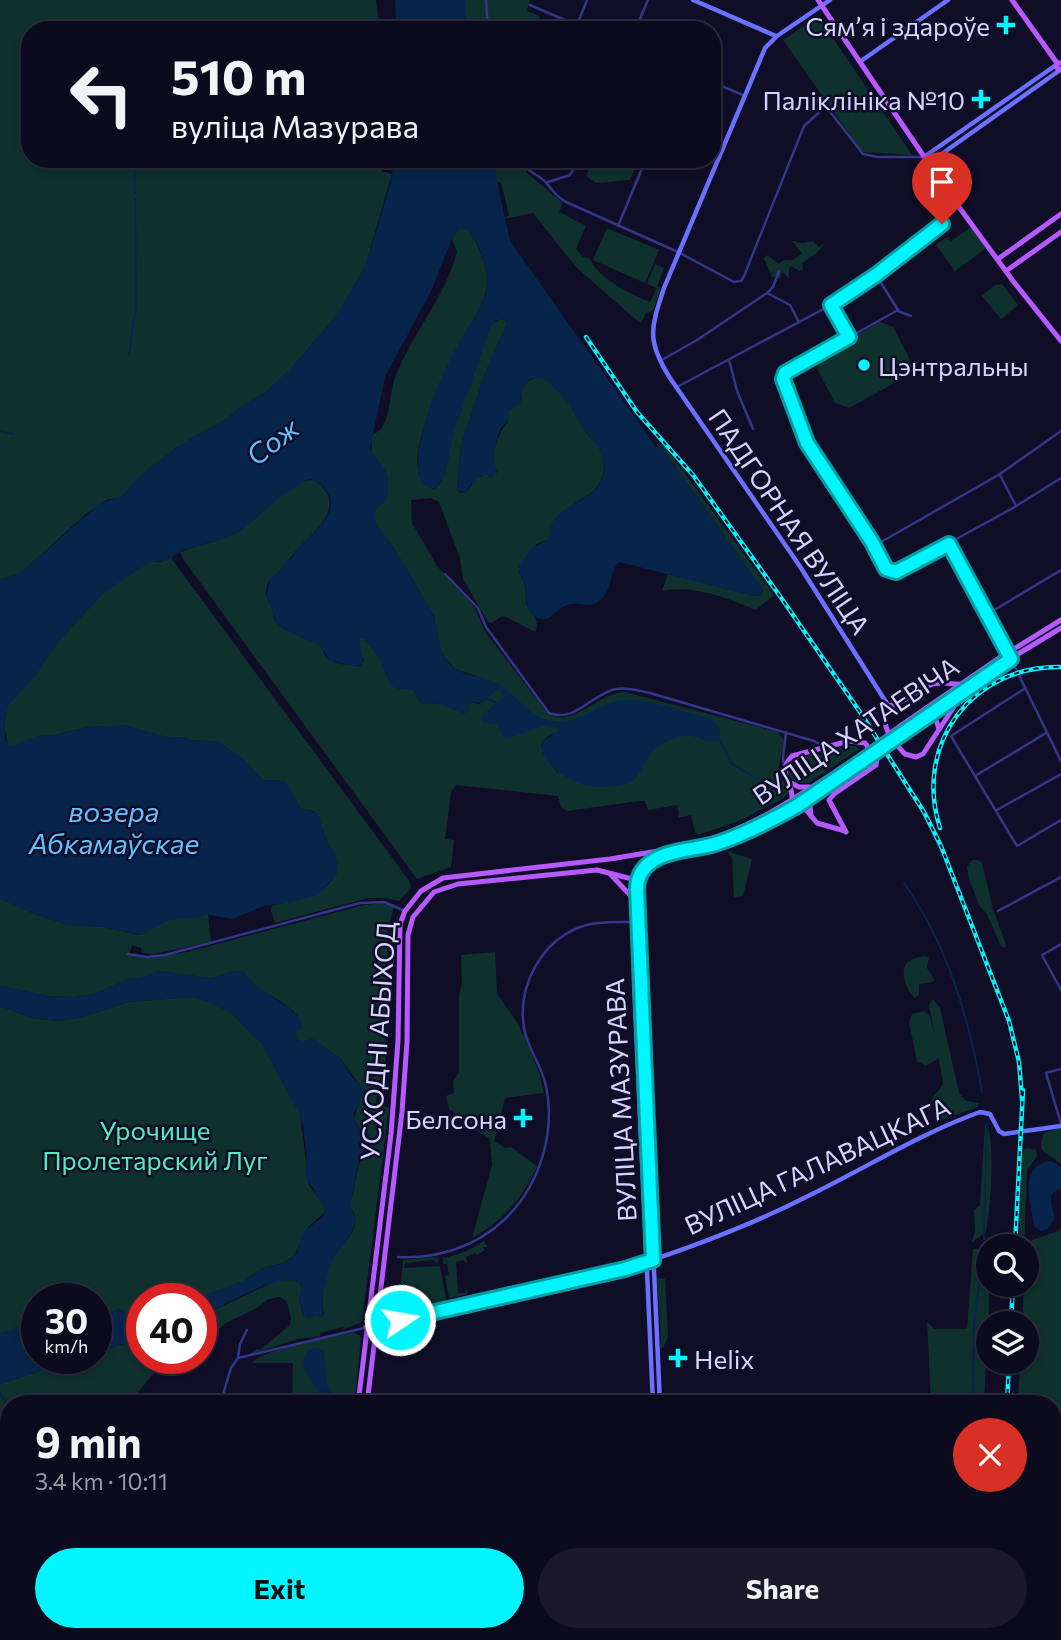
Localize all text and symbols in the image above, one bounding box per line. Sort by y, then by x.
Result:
place label: Сямʼя і здароўе [805,10,990,41]
marker: Сямʼя і здароўе [996,15,1016,35]
text: 510 m [171,45,306,105]
icon: left [56,49,147,140]
place label: Паліклініка №10 [762,84,965,115]
marker: Паліклініка №10 [971,89,991,109]
text: вуліца Мазурава [171,105,419,145]
pin [912,152,972,224]
icon: arrive [923,163,961,201]
place label: Цэнтральны [878,350,1029,381]
marker: Цэнтральны [856,357,872,373]
street label: ПАДГОРНАЯ ВУЛІЦА [703,402,877,640]
water label: Сож [239,409,306,472]
street label: ВУЛІЦА ХАТАЕВІЧА [746,650,964,810]
water label: возера Абкамаўскае [28,794,200,860]
street label: УСХОДНІ АБЫХОД [353,920,401,1162]
street label: ВУЛІЦА МАЗУРАВА [598,978,642,1222]
street label: ВУЛІЦА ГАЛАВАЦКАГА [679,1090,955,1240]
place label: Белсона [405,1103,507,1134]
marker: Белсона [513,1108,533,1128]
park label: Урочище Пролетарский Луг [42,1114,268,1175]
map controls [976,1234,1039,1374]
button: search [976,1234,1039,1297]
speed limit sign: 40 [126,1283,217,1374]
position arrow [363,1283,437,1357]
text: 30 [45,1298,88,1341]
button: layers [976,1311,1039,1374]
text: km/h [45,1335,88,1357]
place label: Helix [694,1343,754,1374]
marker: Helix [668,1348,688,1368]
text: 9 min [35,1415,142,1467]
button: close [953,1418,1027,1492]
text: 3.4 km · 10:11 [35,1467,168,1495]
button: Exit [35,1548,524,1628]
button: Share [538,1548,1027,1628]

